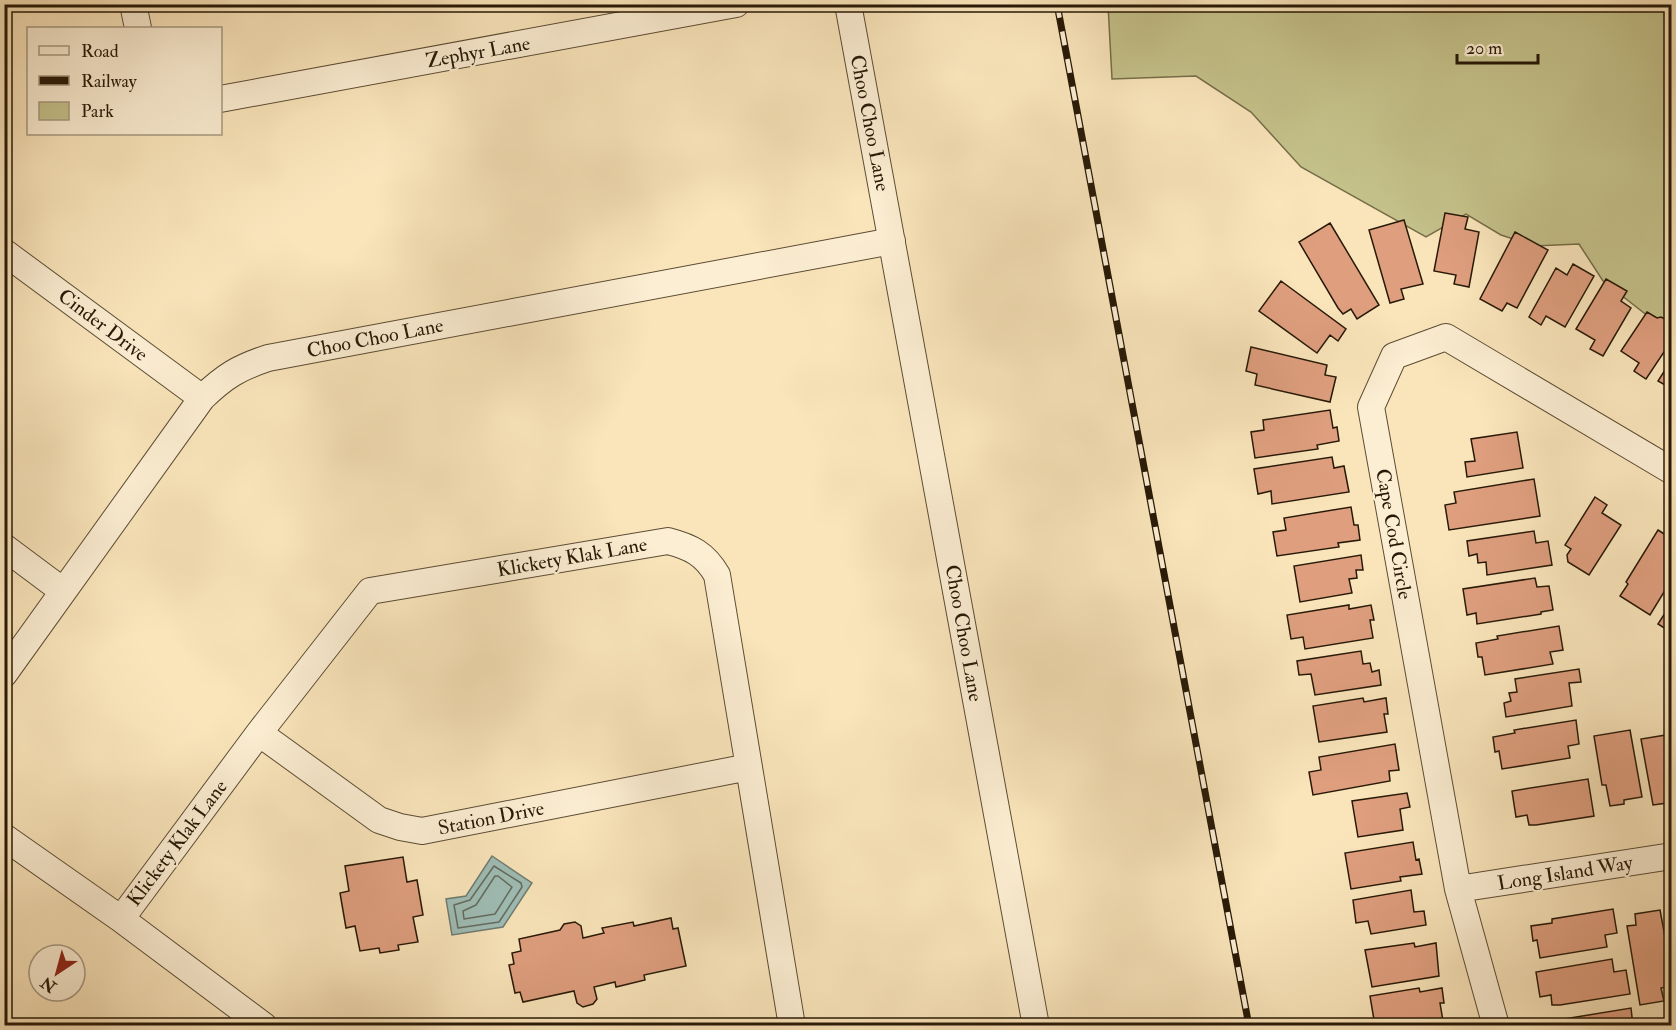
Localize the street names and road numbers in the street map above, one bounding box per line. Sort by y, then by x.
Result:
street label: Zephyr Lane [424,31,532,74]
street label: Choo Choo Lane [845,53,895,193]
street label: Cinder Drive [53,283,153,367]
street label: Choo Choo Lane [305,313,445,363]
street label: Cape Cod Circle [1369,467,1418,602]
street label: Klickety Klak Lane [495,531,649,583]
street label: Choo Choo Lane [940,563,988,703]
street label: Klickety Klak Lane [121,775,233,911]
street label: Station Drive [436,795,546,841]
street label: Long Island Way [1496,850,1636,896]

